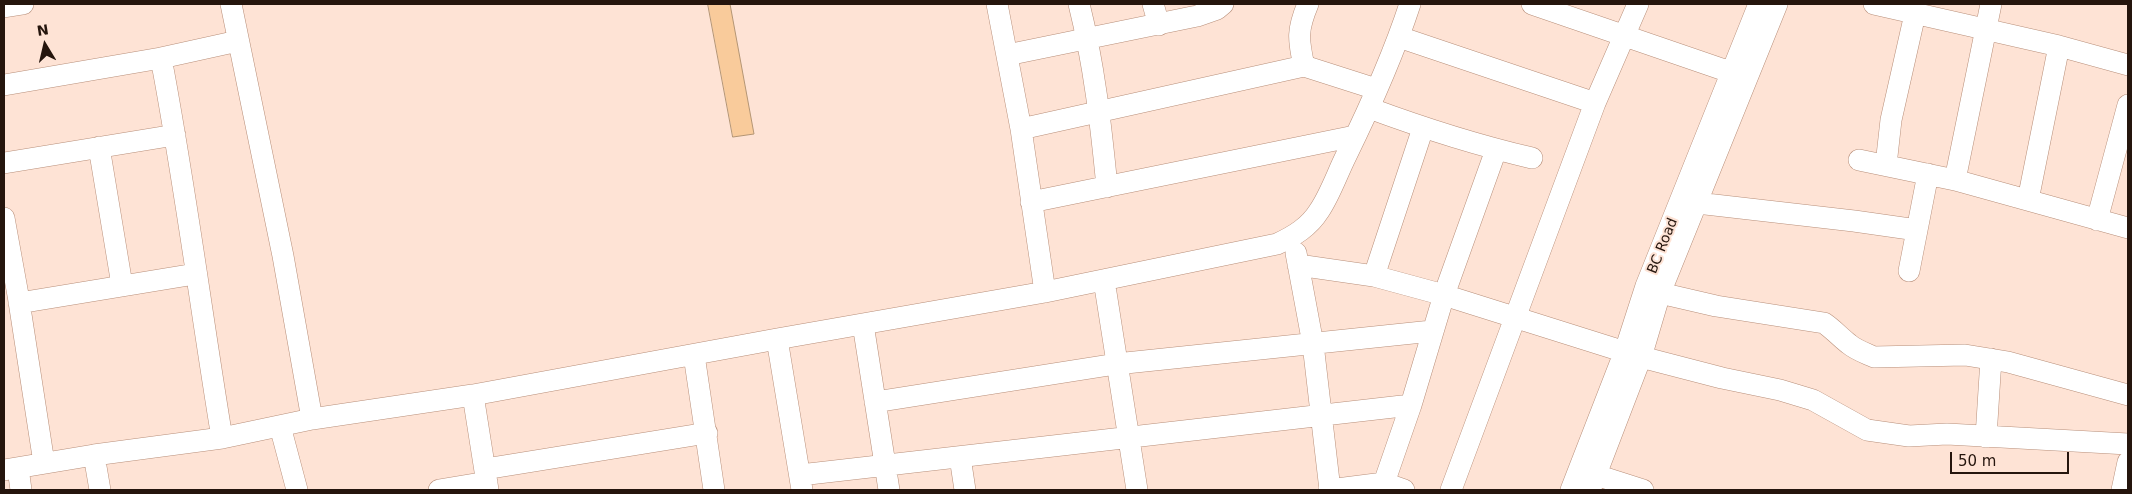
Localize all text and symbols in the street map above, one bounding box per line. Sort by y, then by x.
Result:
north arrow [20,20,70,70]
text: N [36,21,50,39]
street label: BC Road [1644,216,1682,276]
scale bar [1952,442,2071,474]
text: 50 m [1958,452,1996,470]

